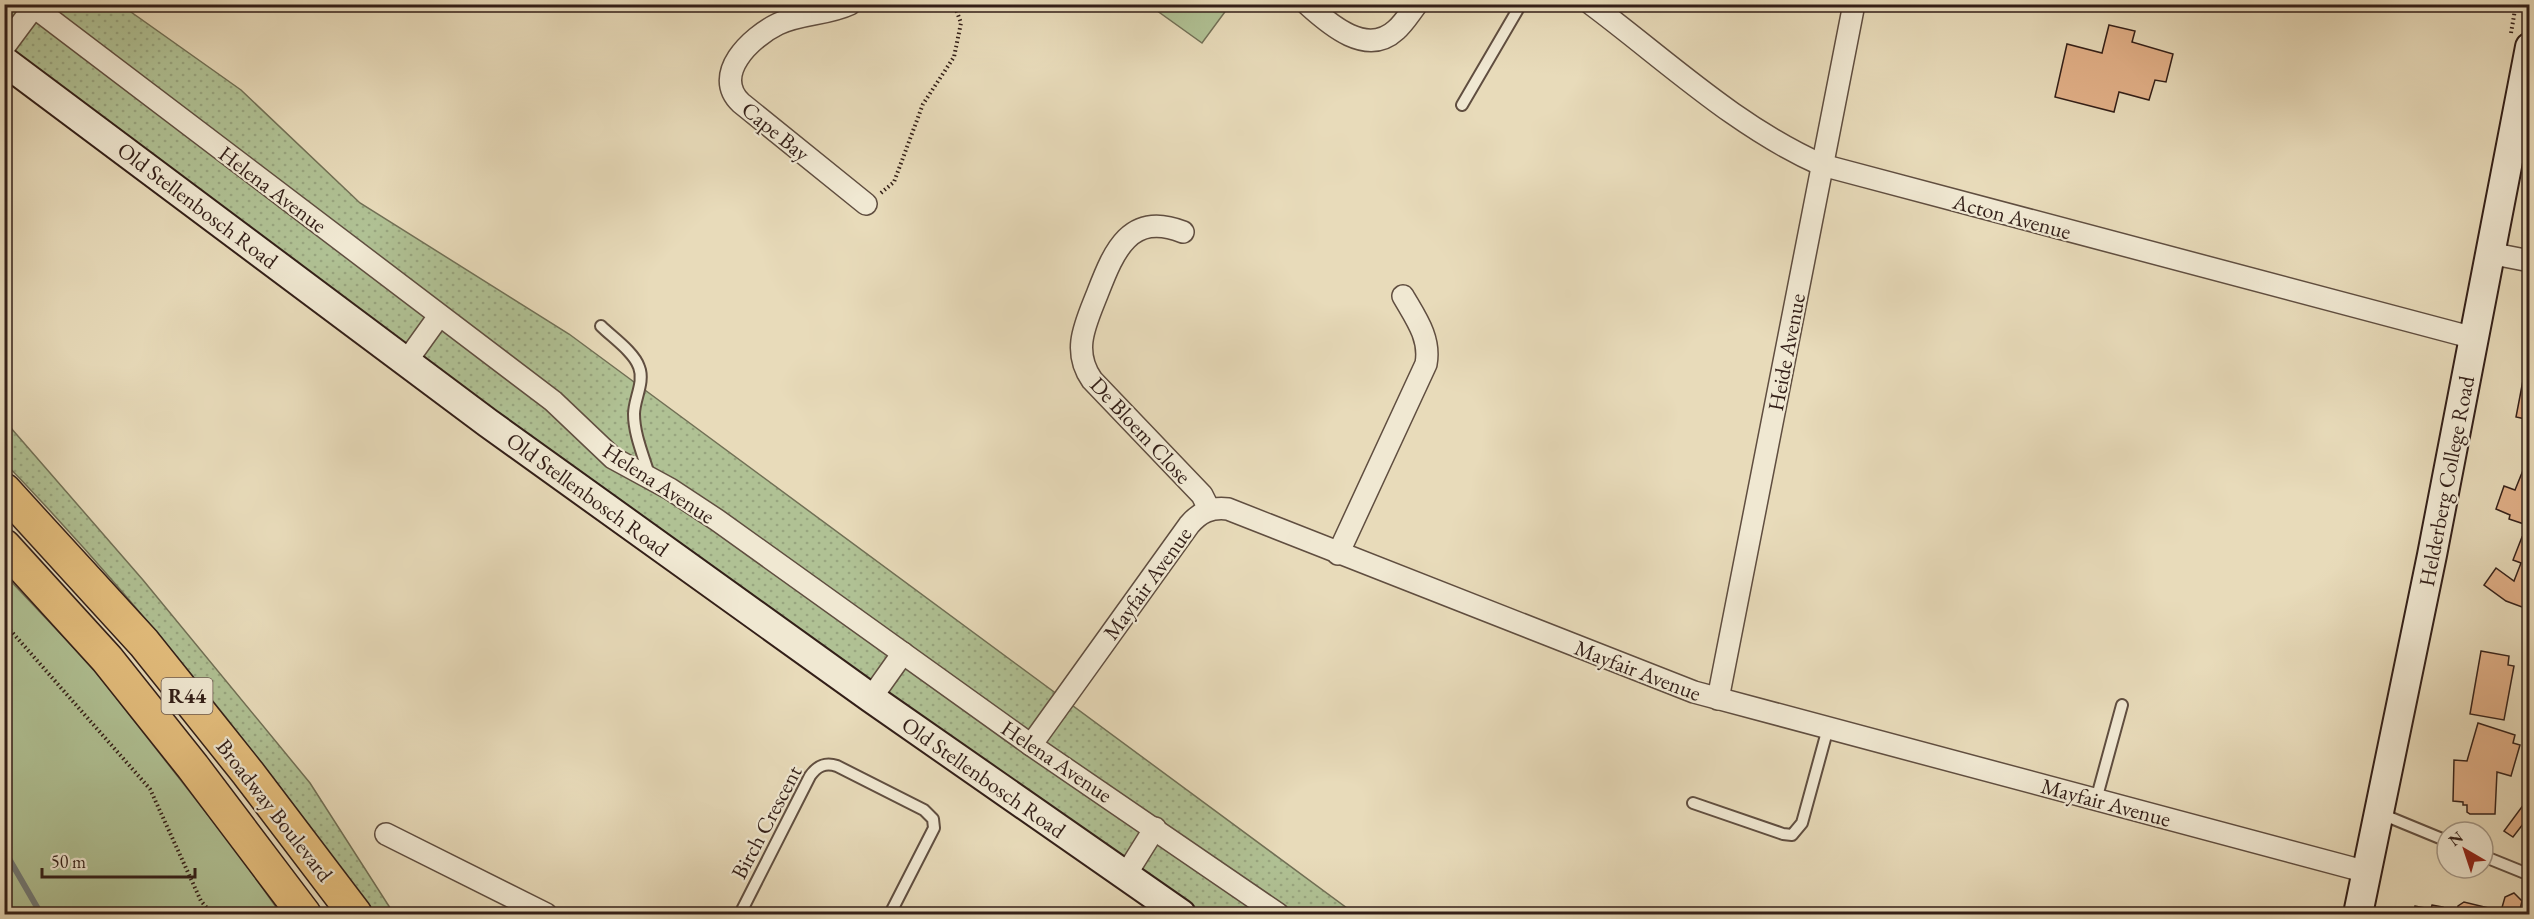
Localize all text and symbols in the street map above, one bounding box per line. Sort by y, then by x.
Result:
street label: Cape Bay [736,95,816,168]
street label: Old Stellenbosch Road [111,135,285,276]
street label: Helena Avenue [213,139,333,240]
street label: Acton Avenue [1949,187,2075,246]
street label: Heide Avenue [1761,290,1812,413]
street label: De Bloem Close [1084,371,1198,490]
street label: Helderberg College Road [2412,373,2481,589]
street label: Old Stellenbosch Road [501,426,675,564]
street label: Helena Avenue [597,436,721,531]
street label: Mayfair Avenue [1097,521,1198,646]
street label: Mayfair Avenue [1570,633,1706,708]
road number: R44 [162,678,213,714]
street label: Old Stellenbosch Road [896,710,1072,845]
street label: Helena Avenue [995,714,1118,810]
street label: Broadway Boulevard [210,733,340,888]
street label: Birch Crescent [724,760,809,884]
street label: Mayfair Avenue [2038,771,2174,834]
north arrow [2435,820,2495,880]
text: N [2444,826,2468,851]
scale bar [42,841,195,879]
text: 50 m [51,850,86,873]

